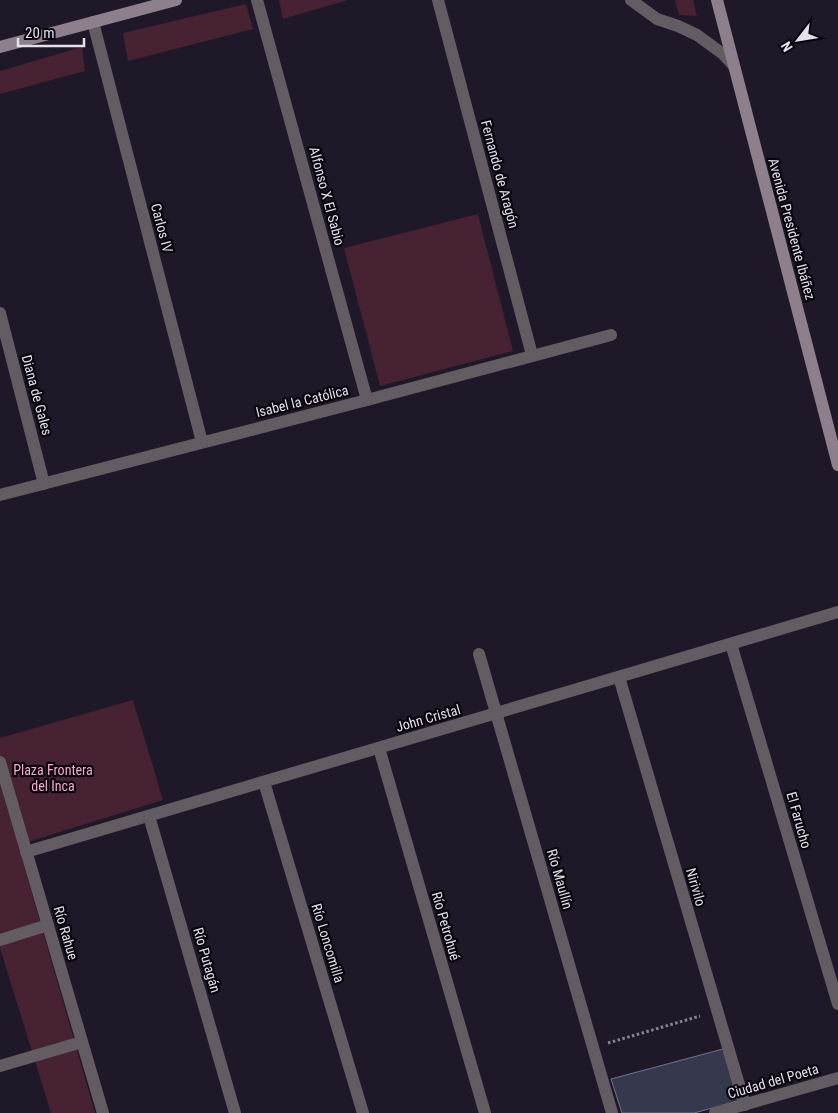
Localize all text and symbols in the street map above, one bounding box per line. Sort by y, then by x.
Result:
scale bar [18,15,84,47]
north arrow [773,15,823,65]
text: 20 m [25,24,55,42]
text: N [778,39,796,54]
street label: Fernando de Aragón [478,118,522,230]
street label: Alfonso X El Sabio [306,145,348,247]
street label: Avenida Presidente Ibáñez [765,156,819,302]
street label: Carlos IV [148,202,176,254]
street label: Diana de Gales [19,353,55,437]
street label: Isabel la Católica [254,382,350,420]
street label: John Cristal [394,701,462,735]
park label: Plaza Frontera del Inca [13,762,93,794]
street label: El Farucho [783,790,815,850]
street label: Río Maullín [544,847,576,911]
street label: Nirivilo [683,866,709,908]
street label: Río Petrohué [429,890,464,963]
street label: Río Loncomilla [308,902,348,984]
street label: Río Rahue [51,904,81,962]
street label: Río Putagán [190,926,224,994]
street label: Ciudad del Poeta [726,1060,820,1102]

